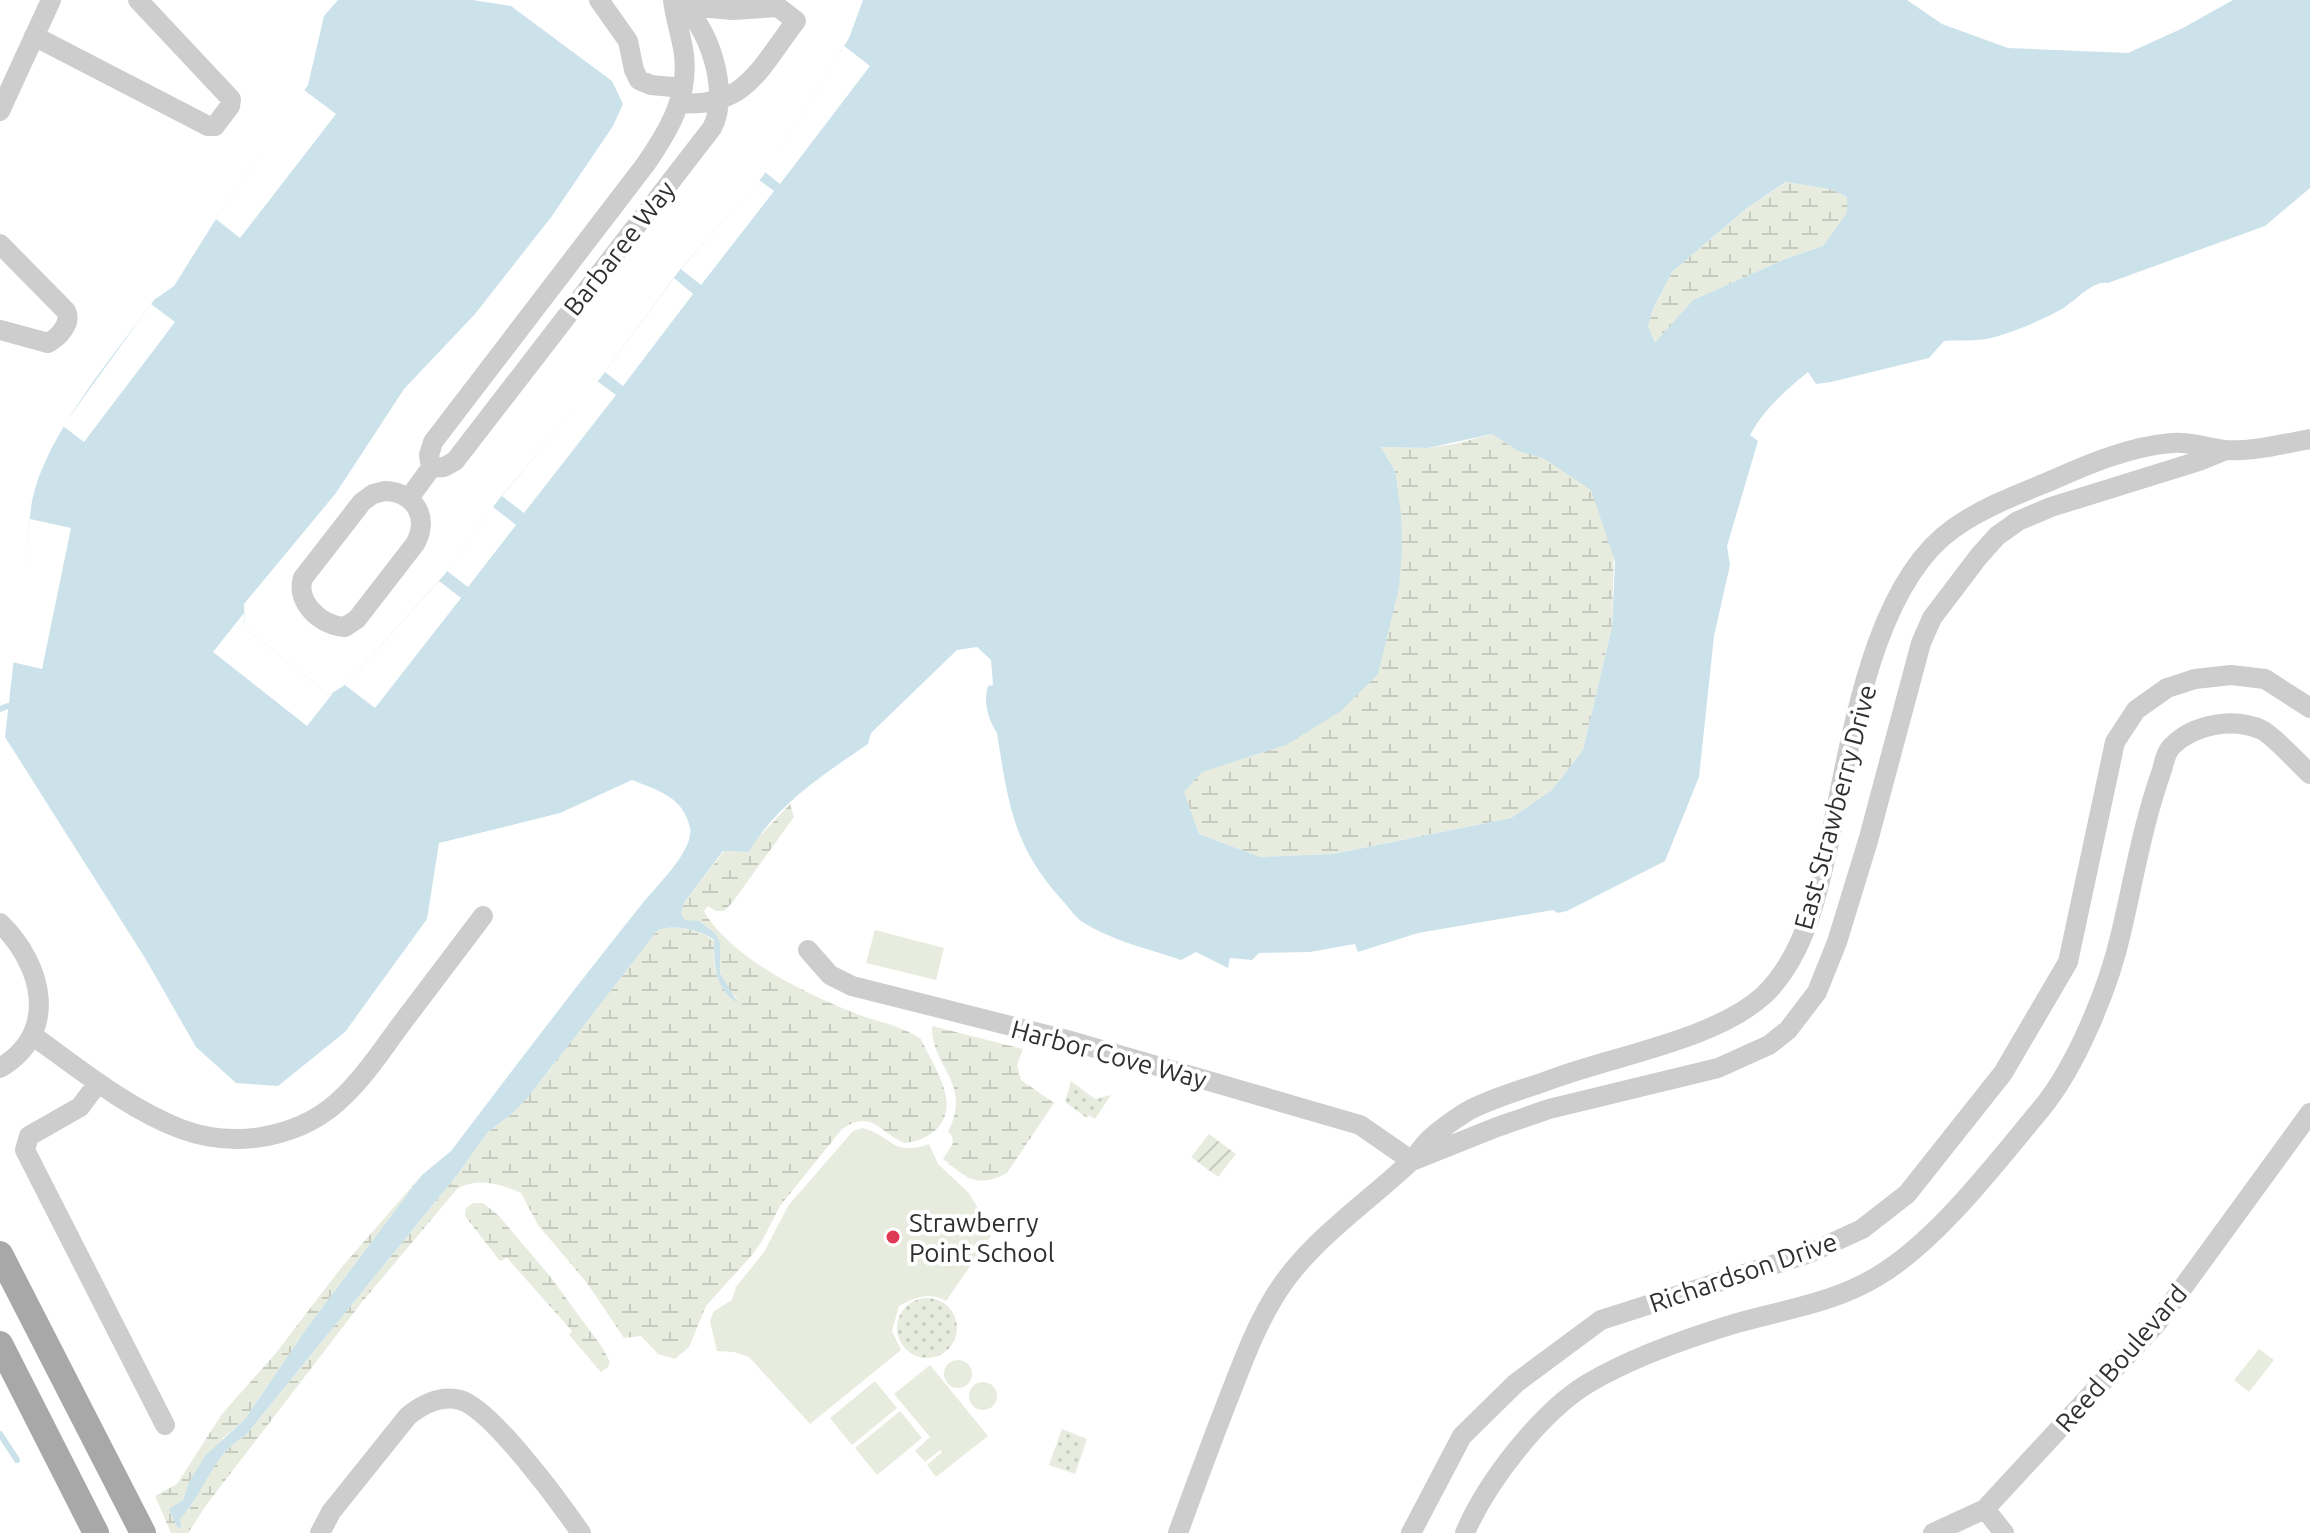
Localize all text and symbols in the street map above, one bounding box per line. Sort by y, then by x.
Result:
street label: Barbaree Way [558,175,680,321]
street label: East Strawberry Drive [1788,681,1882,933]
street label: Harbor Cove Way [1008,1014,1210,1094]
place label: Strawberry Point School [909,1208,1055,1267]
street label: Richardson Drive [1645,1226,1841,1318]
marker: Strawberry Point School [884,1228,902,1246]
street label: Reed Boulevard [2049,1279,2193,1437]

